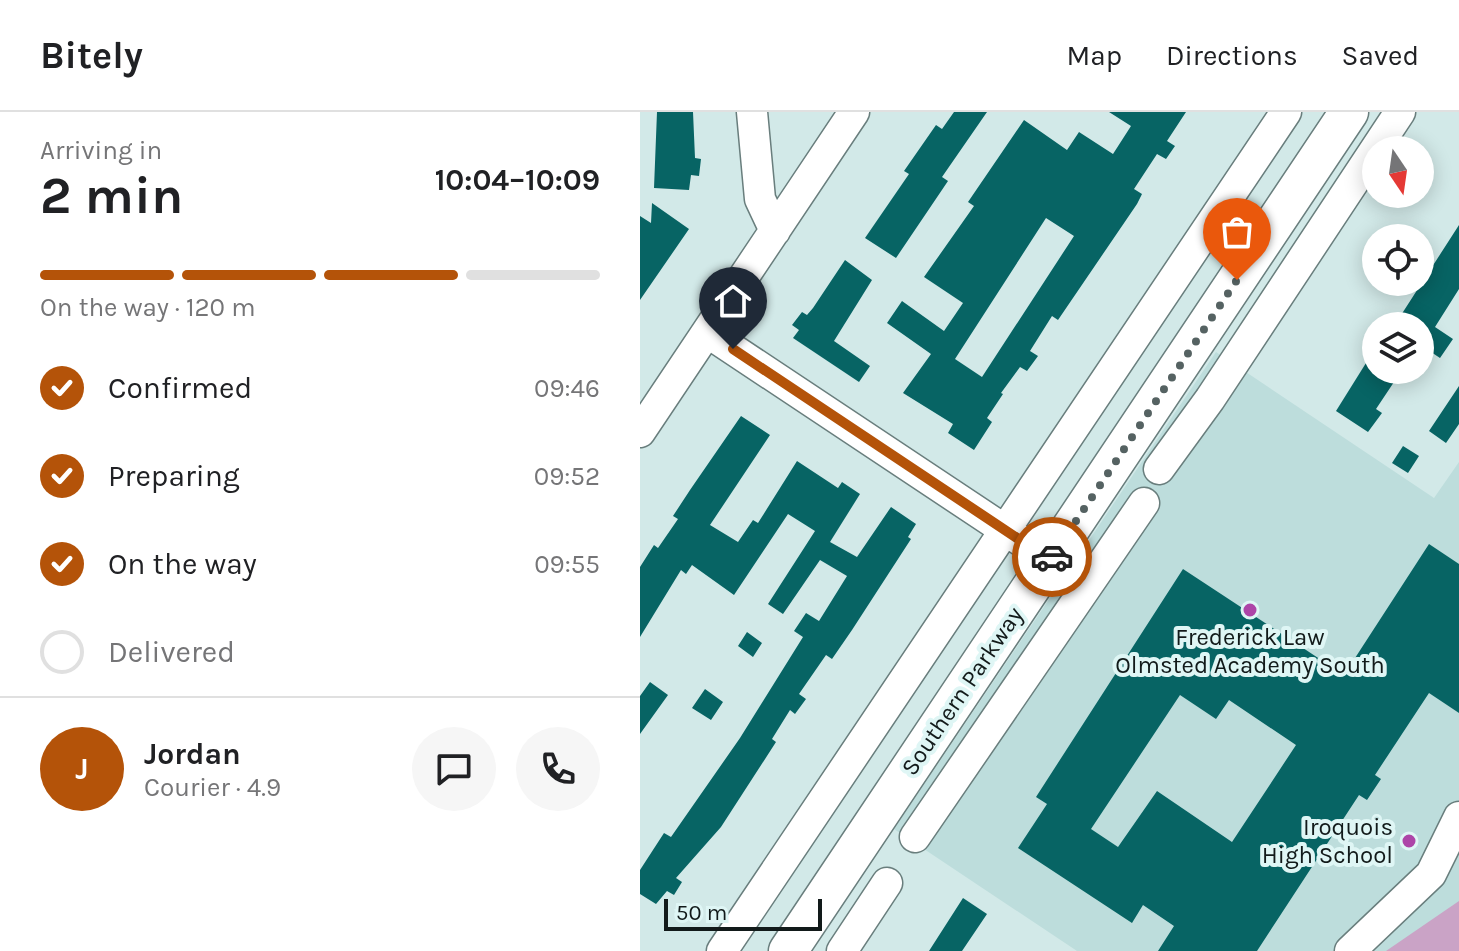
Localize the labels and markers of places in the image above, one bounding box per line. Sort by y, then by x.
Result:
pin [1203,198,1271,280]
pin [699,267,767,349]
marker: Frederick Law Olmsted Academy South [1241,601,1259,619]
place label: Frederick Law Olmsted Academy South [1115,623,1385,679]
place label: Iroquois High School [1262,813,1393,869]
marker: Iroquois High School [1400,832,1418,850]

